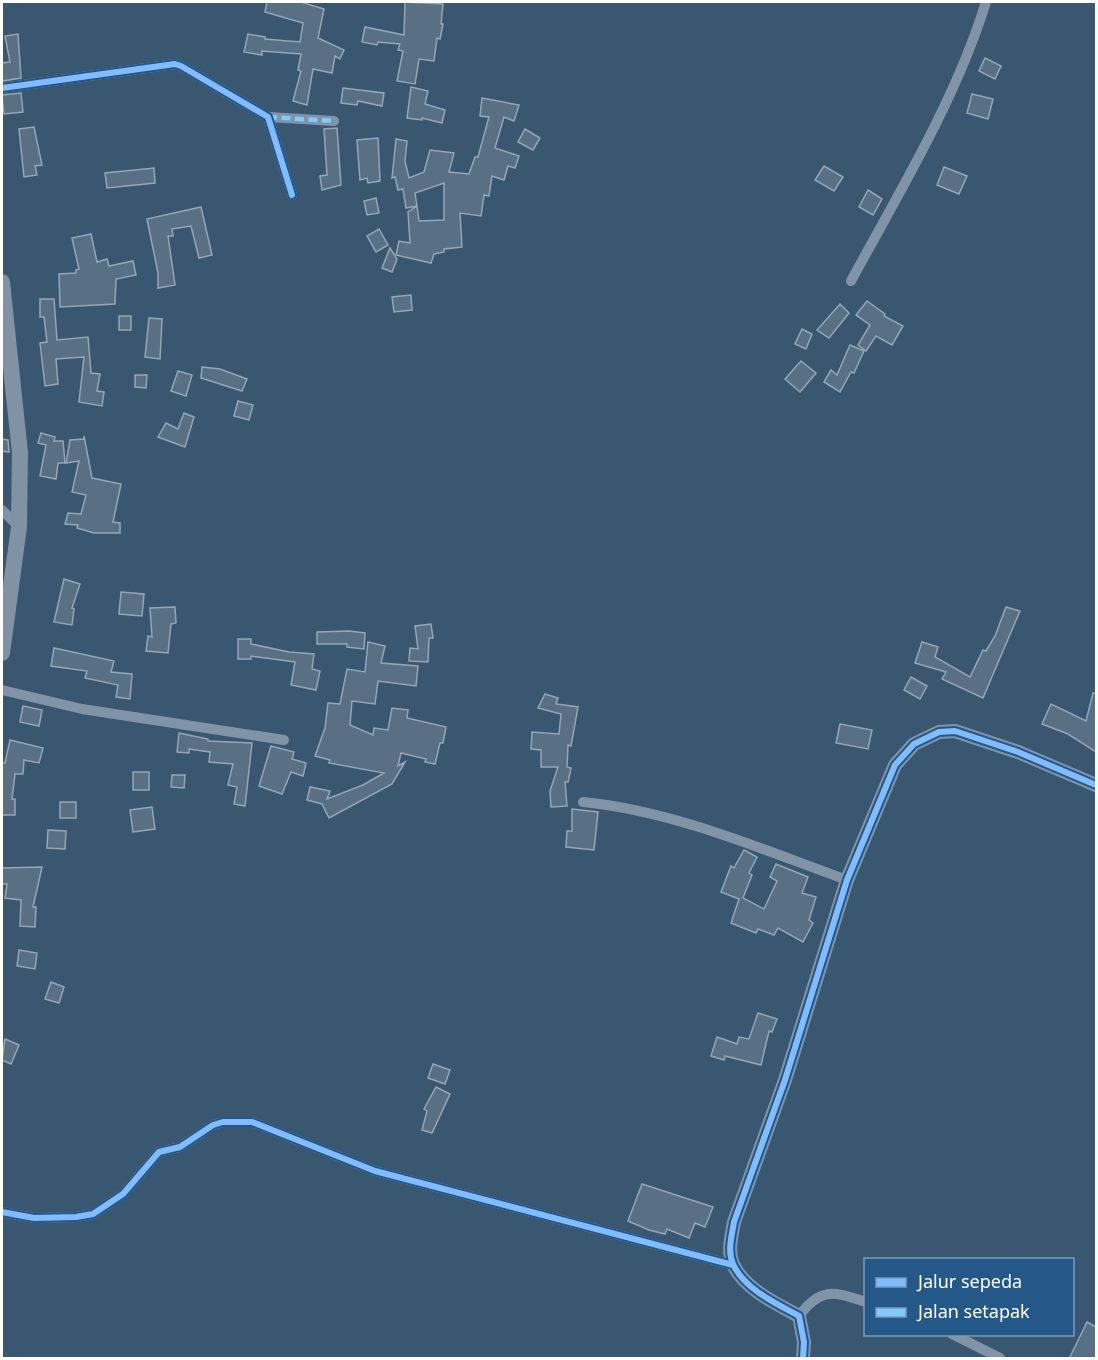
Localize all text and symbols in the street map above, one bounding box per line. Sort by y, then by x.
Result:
legend [864,1258,1074,1336]
text: Jalur sepeda [916,1269,1022,1293]
text: Jalan setapak [916,1299,1030,1323]

